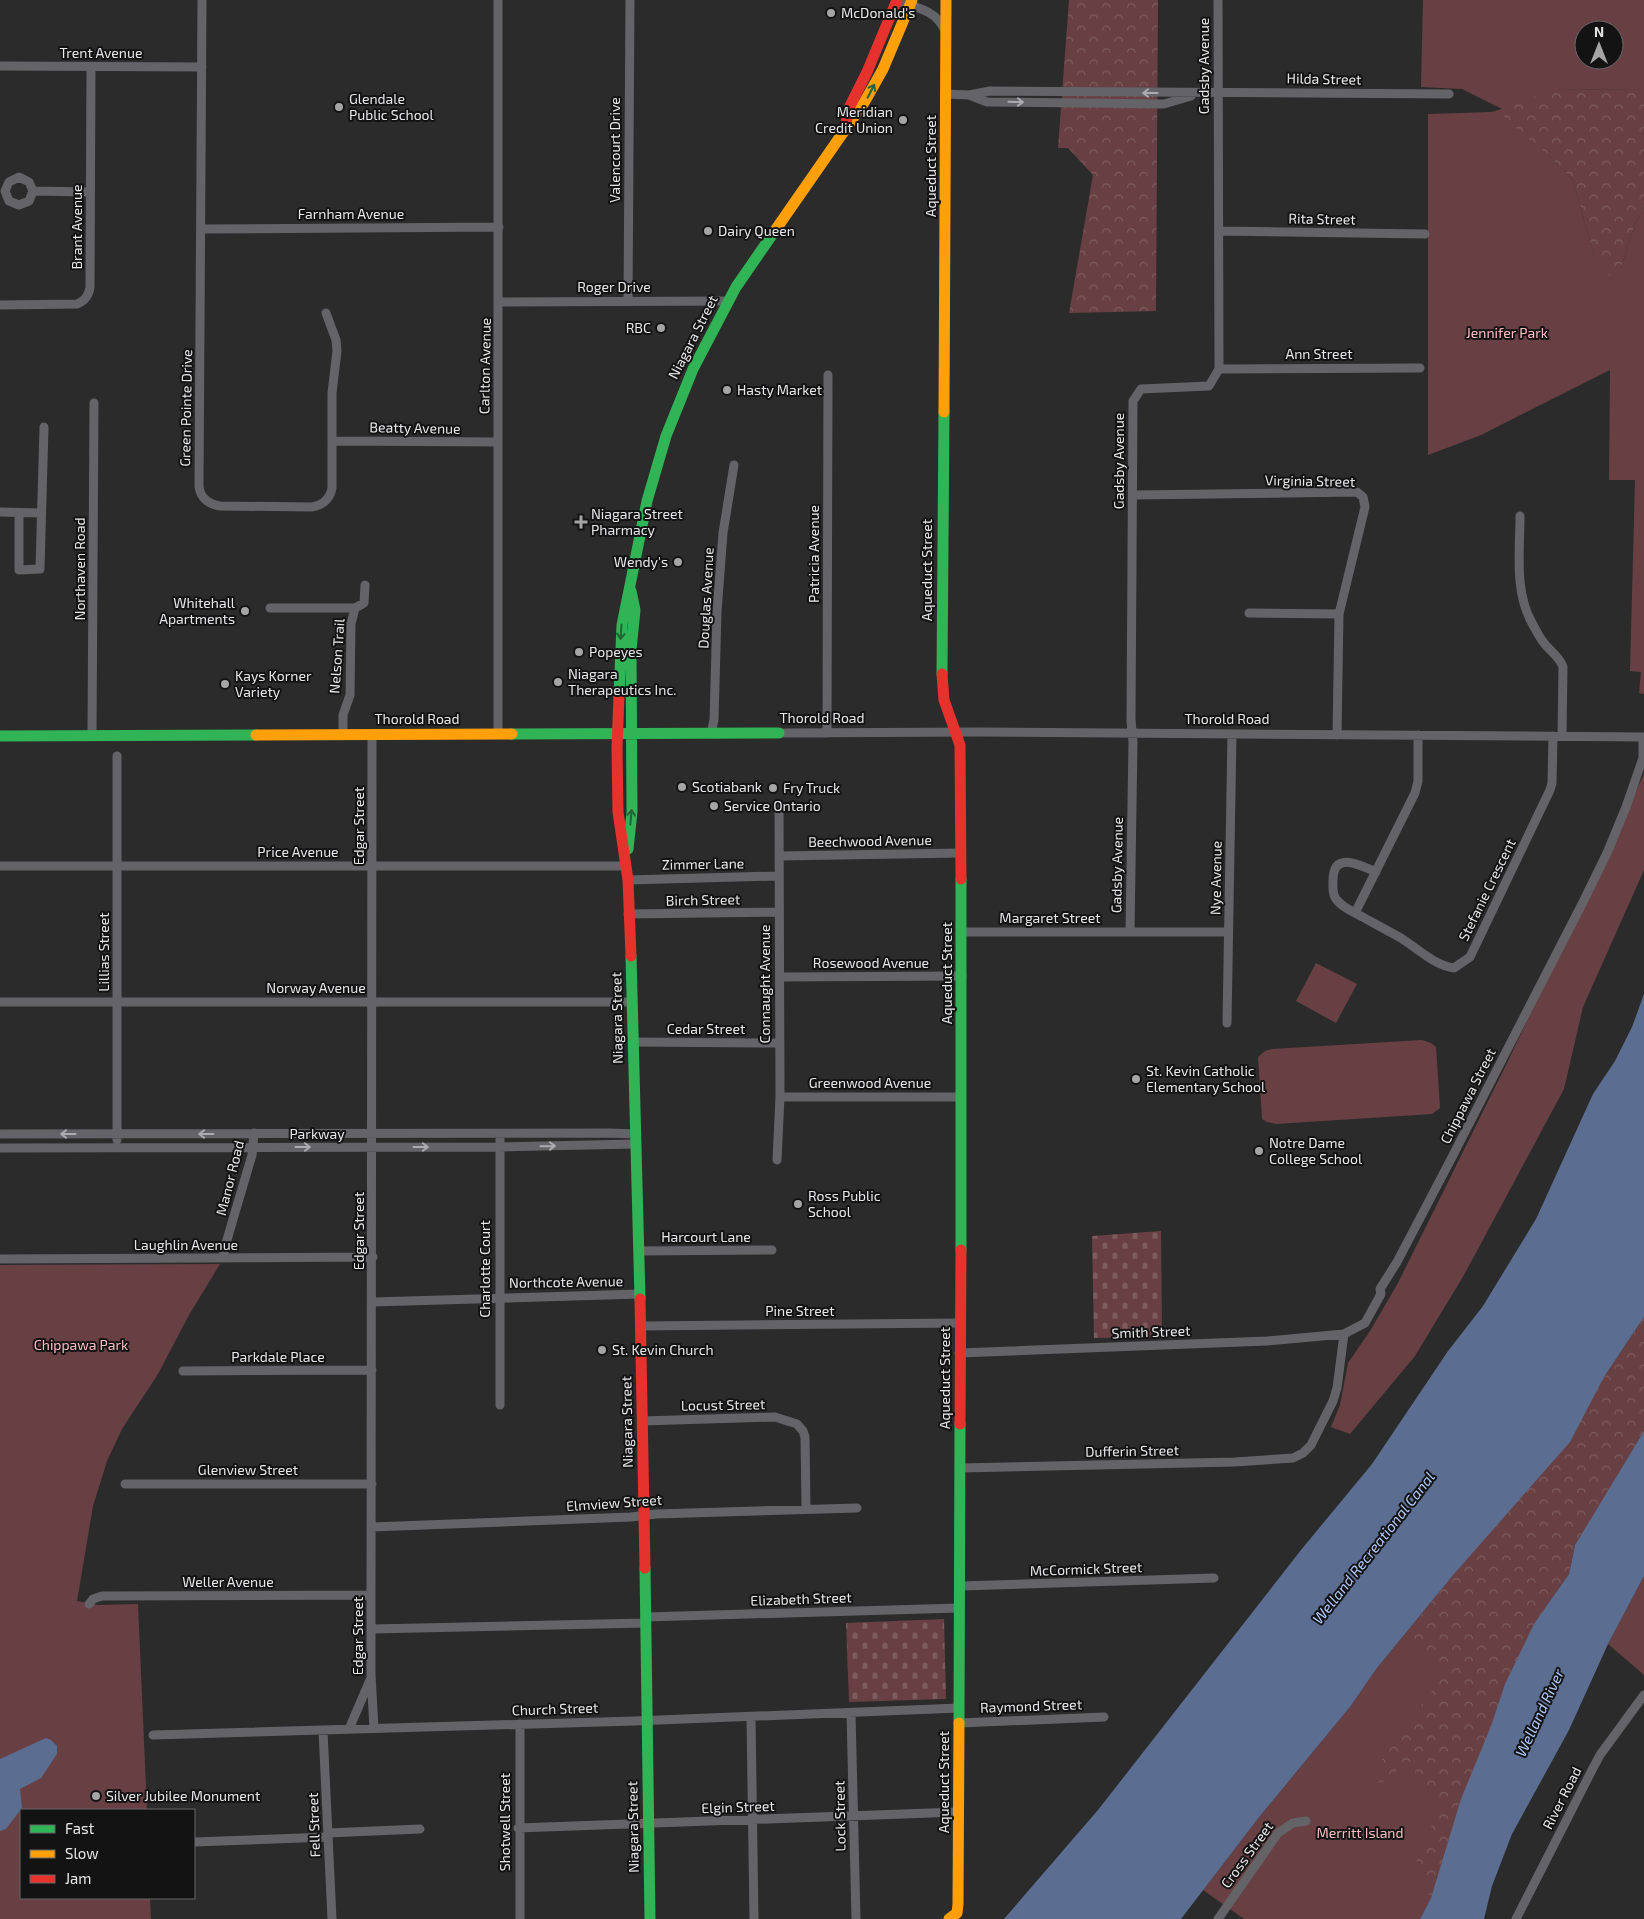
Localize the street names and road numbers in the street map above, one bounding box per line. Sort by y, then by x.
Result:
street label: Gadsby Avenue [1195,18,1212,114]
street label: Trent Avenue [60,44,142,61]
street label: Hilda Street [1287,69,1362,88]
street label: Valencourt Drive [606,97,623,203]
street label: Aqueduct Street [922,115,939,217]
street label: Brant Avenue [68,184,85,270]
street label: Farnham Avenue [298,205,404,222]
street label: Rita Street [1288,209,1356,228]
street label: Roger Drive [577,278,651,295]
street label: Niagara Street [664,292,721,382]
street label: Carlton Avenue [475,318,494,414]
street label: Ann Street [1285,345,1353,362]
street label: Green Pointe Drive [176,349,195,467]
street label: Gadsby Avenue [1110,413,1127,509]
street label: Beatty Avenue [369,418,461,437]
street label: Virginia Street [1265,471,1355,490]
street label: Patricia Avenue [805,505,822,603]
street label: Northaven Road [71,518,88,620]
street label: Aqueduct Street [918,519,935,621]
street label: Douglas Avenue [694,547,717,649]
street label: Nelson Trail [325,617,348,694]
street label: Thorold Road [779,709,865,726]
street label: Thorold Road [374,710,460,727]
street label: Thorold Road [1184,710,1270,727]
street label: Edgar Street [350,787,367,865]
street label: Gadsby Avenue [1107,817,1126,913]
street label: Beechwood Avenue [808,831,932,850]
street label: Stefanie Crescent [1454,836,1519,944]
street label: Nye Avenue [1206,841,1225,915]
street label: Price Avenue [257,843,339,860]
street label: Zimmer Lane [662,854,744,873]
street label: Birch Street [666,890,740,909]
street label: Margaret Street [999,909,1101,926]
street label: Lillias Street [95,912,112,992]
street label: Aqueduct Street [938,922,955,1024]
street label: Connaught Avenue [756,925,773,1043]
street label: Rosewood Avenue [813,954,929,971]
street label: Niagara Street [607,972,626,1064]
street label: Norway Avenue [266,979,366,996]
street label: Cedar Street [667,1020,745,1037]
street label: Chippawa Street [1436,1045,1499,1146]
street label: Greenwood Avenue [809,1074,931,1091]
street label: Parkway [289,1125,345,1142]
street label: Manor Road [212,1139,247,1217]
street label: Edgar Street [350,1192,367,1270]
street label: Charlotte Court [476,1220,493,1318]
street label: Harcourt Lane [661,1228,751,1245]
street label: Laughlin Avenue [134,1236,238,1253]
street label: Northcote Avenue [509,1272,623,1291]
street label: Pine Street [765,1302,835,1319]
street label: Smith Street [1111,1322,1191,1341]
street label: Aqueduct Street [936,1327,953,1429]
street label: Parkdale Place [231,1348,325,1365]
street label: Niagara Street [617,1376,636,1468]
street label: Locust Street [681,1395,765,1414]
street label: Dufferin Street [1085,1441,1179,1460]
street label: Glenview Street [198,1461,298,1478]
street label: Elmview Street [566,1491,662,1514]
street label: McCormick Street [1030,1558,1142,1579]
street label: Weller Avenue [182,1573,274,1590]
street label: Elizabeth Street [750,1588,852,1609]
street label: Edgar Street [349,1597,366,1675]
street label: Raymond Street [980,1695,1082,1716]
street label: Church Street [511,1698,599,1719]
street label: Aqueduct Street [935,1731,952,1833]
street label: River Road [1539,1764,1584,1832]
street label: Shotwell Street [496,1773,513,1871]
street label: Lock Street [830,1780,849,1852]
street label: Niagara Street [623,1781,642,1873]
street label: Fell Street [304,1792,323,1858]
street label: Elgin Street [701,1797,775,1816]
street label: Cross Street [1217,1818,1276,1891]

